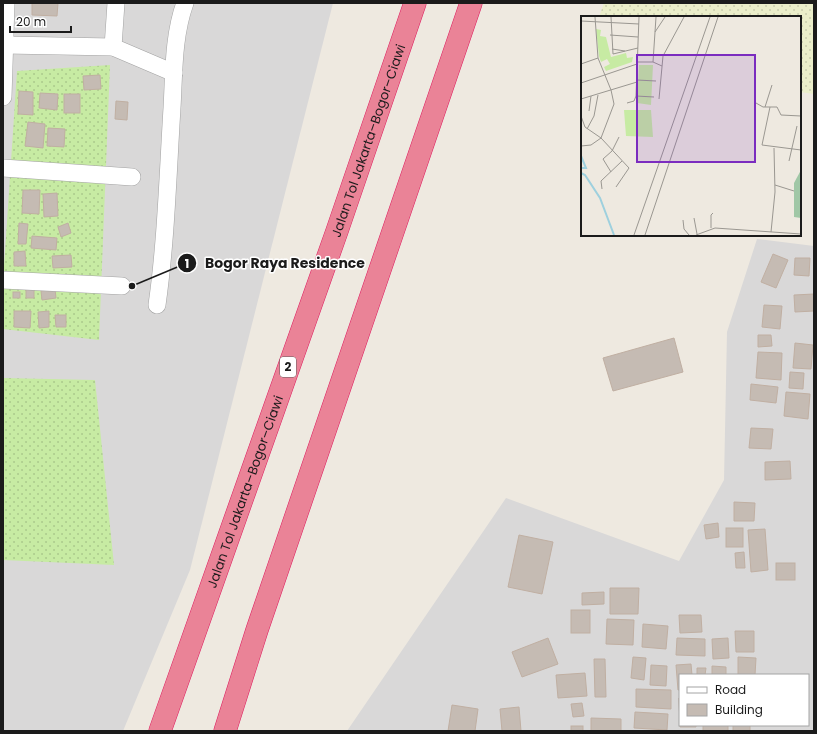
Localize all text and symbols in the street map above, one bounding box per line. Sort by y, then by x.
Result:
scale bar [10,8,71,34]
text: 20 m [16,13,46,30]
inset map [581,16,801,236]
street label: Jalan Tol Jakarta–Bogor–Ciawi [327,42,410,240]
callout: Bogor Raya Residence [177,250,373,276]
text: Bogor Raya Residence [205,253,365,273]
text: 1 [185,255,189,272]
road number: 2 [280,357,296,377]
street label: Jalan Tol Jakarta–Bogor–Ciawi [202,393,288,591]
legend [679,674,809,726]
text: Road [715,681,746,698]
text: Building [715,701,763,718]

